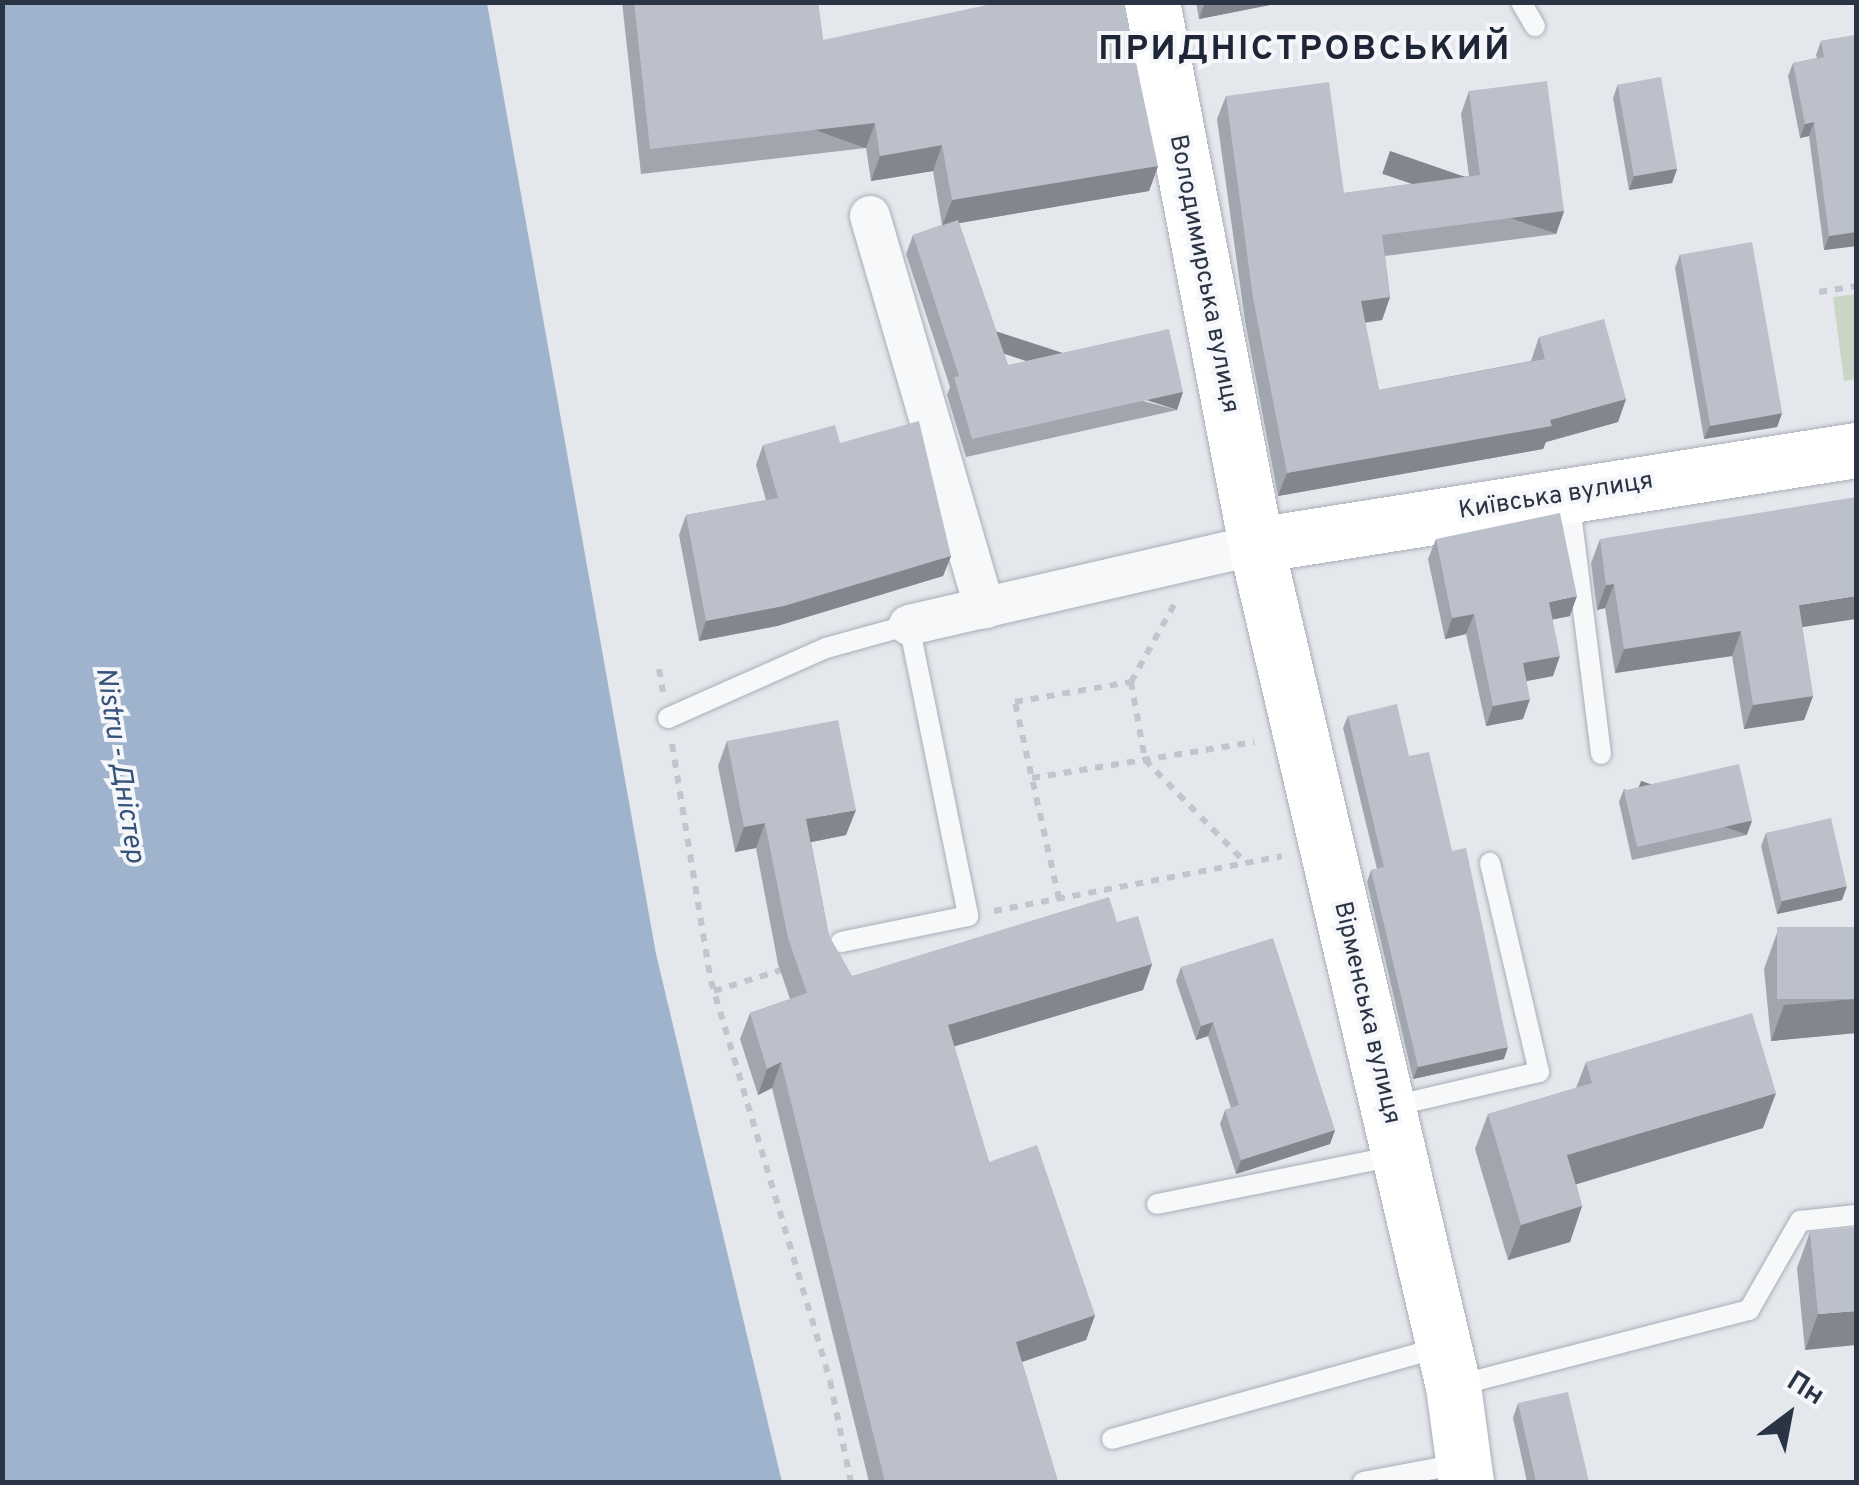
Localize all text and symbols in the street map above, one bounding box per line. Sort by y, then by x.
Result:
district label: ПРИДНІСТРОВСЬКИЙ [1098,29,1512,71]
street label: Володимирська вулиця [1161,132,1245,416]
street label: Київська вулиця [1457,467,1655,527]
water label: Nistru - Дністер [87,665,151,865]
street label: Вірменська вулиця [1326,899,1406,1127]
text: Пн [1779,1364,1830,1415]
north arrow [1739,1365,1839,1465]

